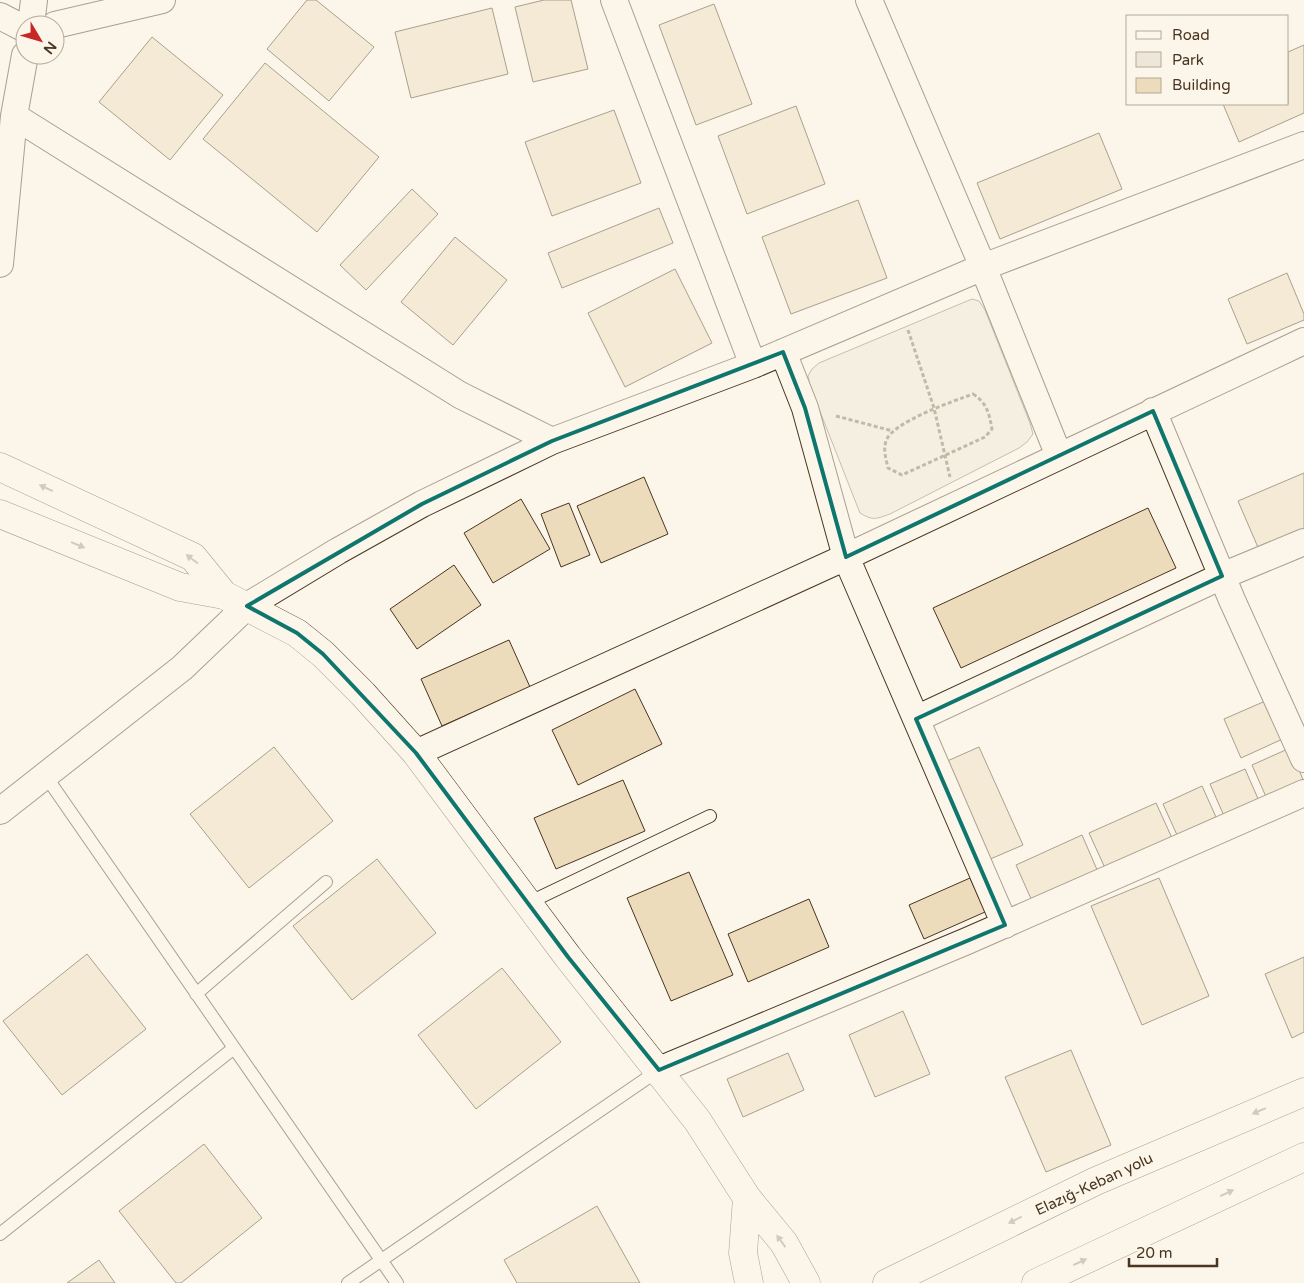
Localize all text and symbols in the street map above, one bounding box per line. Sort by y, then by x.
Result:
north arrow [15,15,65,65]
legend [1126,15,1289,105]
text: Road [1172,26,1210,44]
text: N [40,38,60,57]
text: Park [1172,51,1204,69]
text: Building [1172,76,1231,94]
one-way arrow [39,484,53,492]
one-way arrow [70,542,85,550]
one-way arrow [186,553,199,564]
one-way arrow [1252,1108,1266,1116]
street label: Elazığ-Keban yolu [1032,1149,1156,1219]
one-way arrow [1220,1189,1234,1197]
one-way arrow [1008,1217,1022,1225]
one-way arrow [776,1235,787,1248]
scale bar [1129,1236,1216,1268]
text: 20 m [1136,1244,1173,1262]
one-way arrow [1073,1258,1087,1266]

